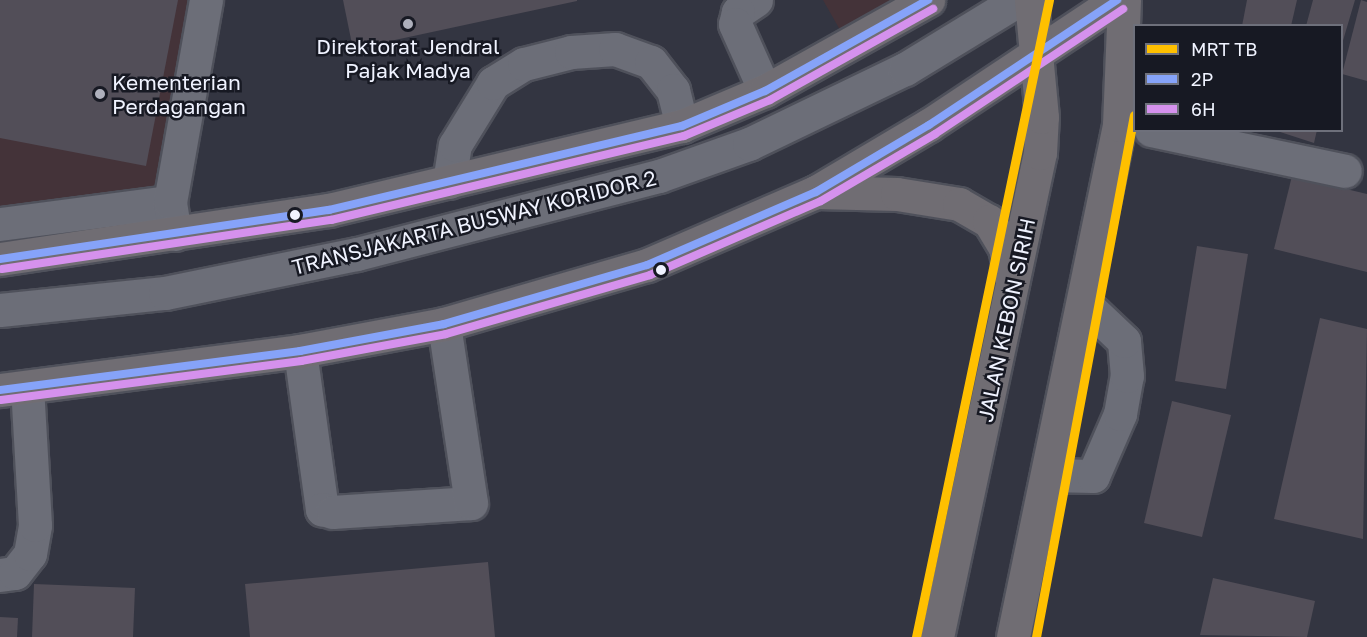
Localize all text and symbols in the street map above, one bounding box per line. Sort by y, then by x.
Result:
marker: Direktorat Jendral Pajak Madya [401,17,415,31]
legend [1133,24,1343,132]
place label: Direktorat Jendral Pajak Madya [316,33,500,83]
text: MRT TB [1191,38,1257,60]
text: 2P [1191,68,1213,90]
place label: Kementerian Perdagangan [112,69,246,119]
marker: Kementerian Perdagangan [93,87,107,101]
text: 6H [1191,98,1216,120]
street label: TRANSJAKARTA BUSWAY KORIDOR 2 [289,165,659,279]
unlabelled marker [289,209,301,221]
street label: JALAN KEBON SIRIH [972,216,1040,424]
unlabelled marker [655,264,667,276]

